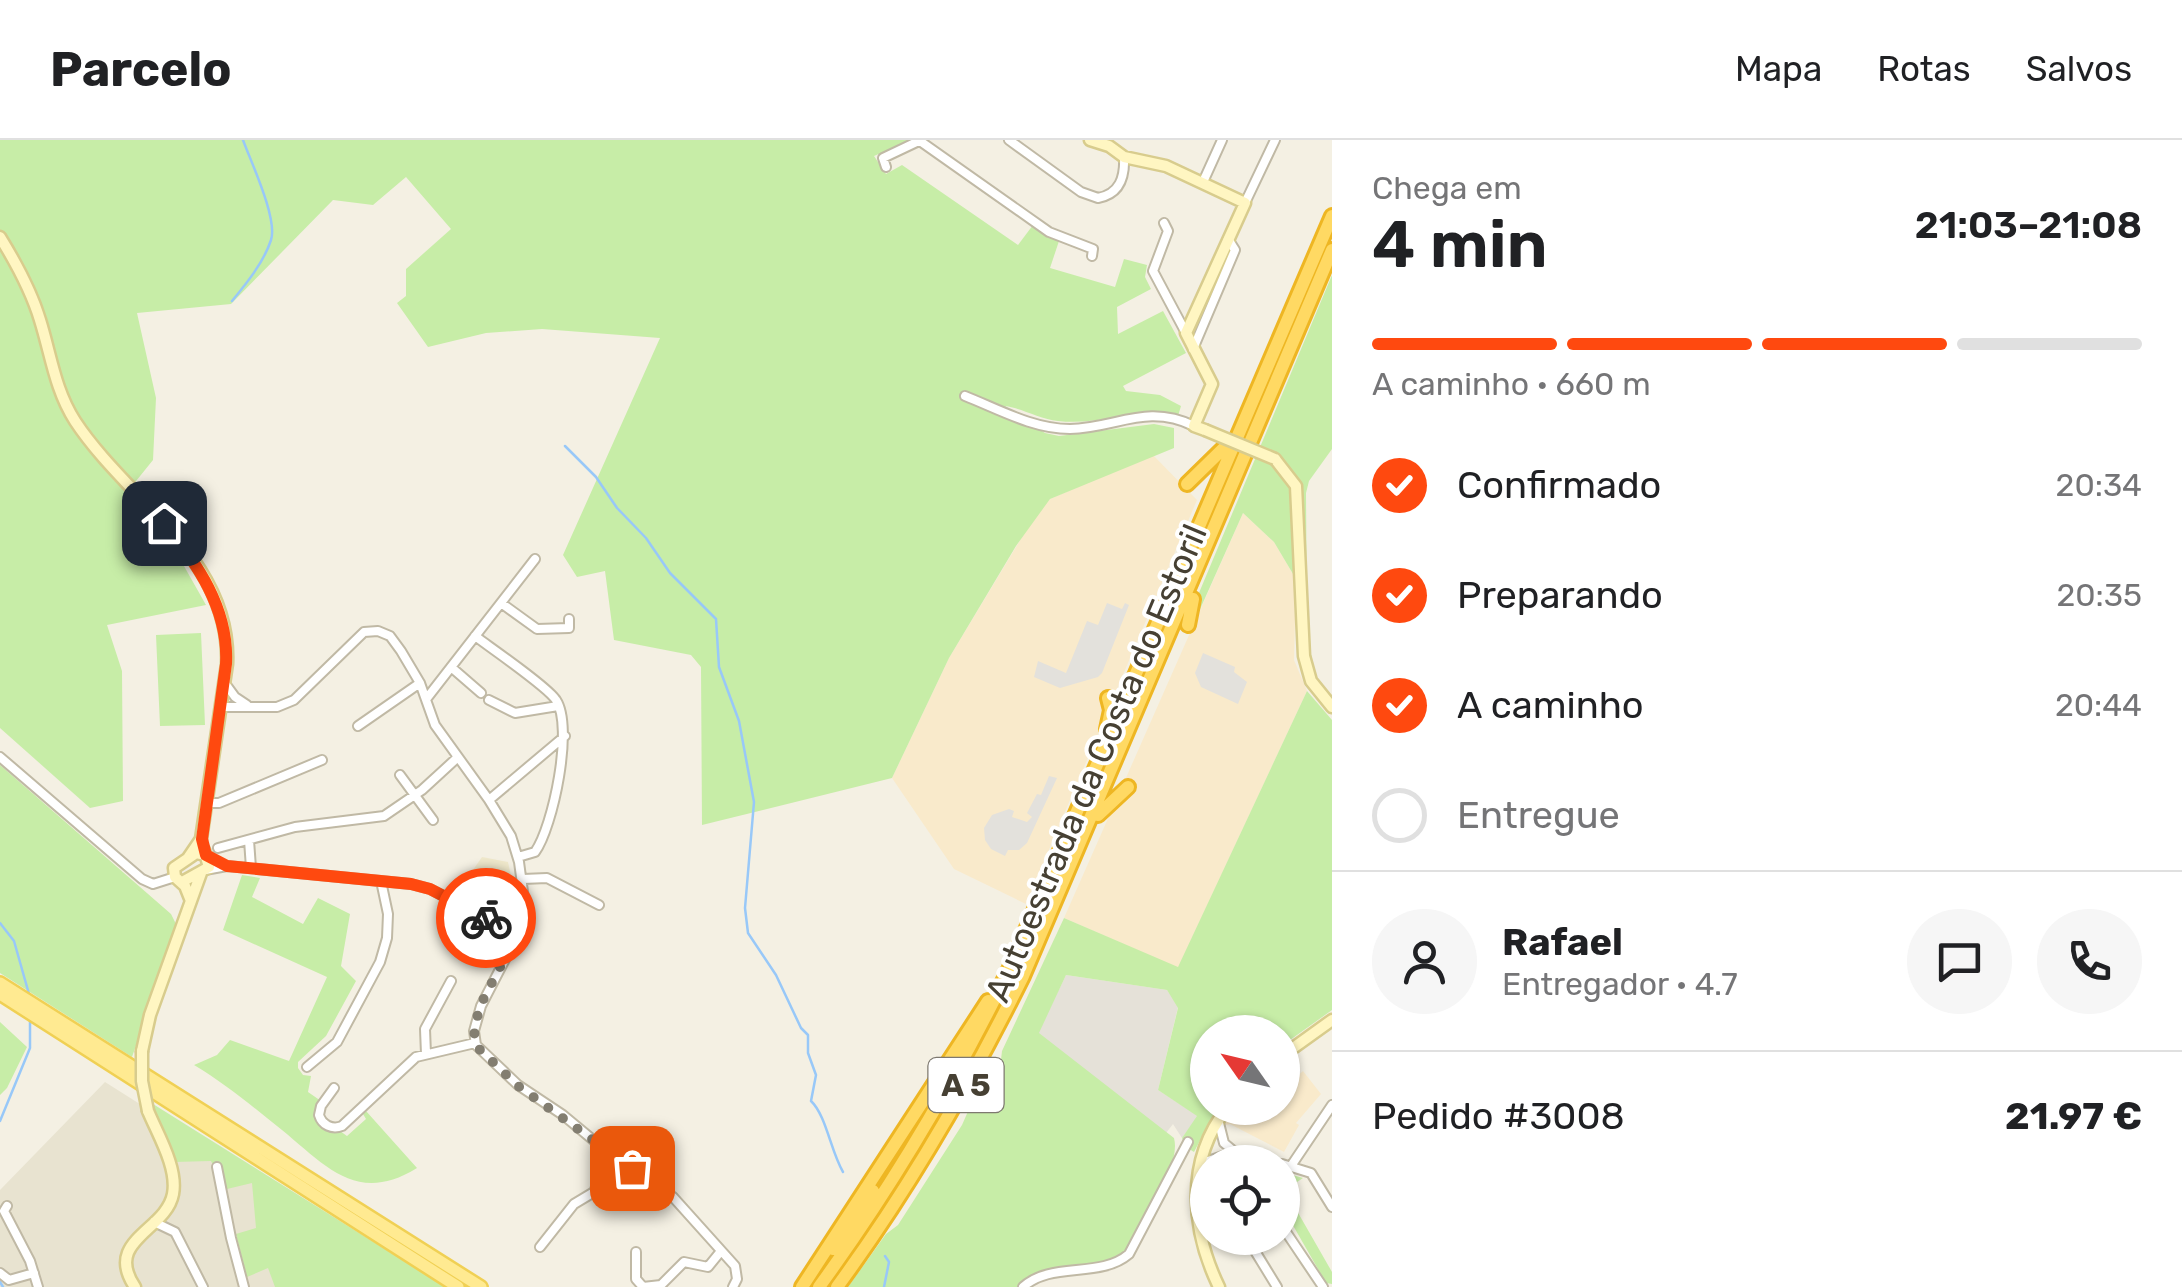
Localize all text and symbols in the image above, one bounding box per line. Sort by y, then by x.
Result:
text: Parcelo [50,41,232,98]
text: Mapa [1735,48,1822,90]
text: Rotas [1877,48,1971,90]
text: Salvos [2026,48,2132,90]
text: Chega em [1372,169,1522,207]
text: 21:03–21:08 [1915,202,2142,248]
text: 4 min [1372,206,1548,283]
text: A caminho · 660 m [1372,365,1651,403]
icon: check [1372,458,1427,513]
text: Confirmado [1457,462,1661,508]
text: 20:34 [2056,466,2142,504]
pin [122,481,207,566]
icon: home [137,496,192,551]
street label: Autoestrada da Costa do Estoril [976,518,1216,1008]
icon: check [1372,568,1427,623]
text: Preparando [1457,572,1663,618]
text: 20:35 [2056,576,2142,614]
icon: check [1372,678,1427,733]
text: A caminho [1457,682,1644,728]
text: 20:44 [2055,686,2142,724]
text: Entregue [1457,792,1620,838]
courier [436,868,536,968]
icon: bike [459,891,514,946]
button: person [1372,909,1477,1014]
button: chat [1907,909,2012,1014]
button: phone [2037,909,2142,1014]
text: Rafael [1502,919,1623,965]
text: Entregador · 4.7 [1502,965,1738,1003]
north arrow [1190,1015,1300,1125]
map controls [1190,1015,1300,1255]
road number: A 5 [928,1058,1004,1112]
text: Pedido #3008 [1372,1093,1625,1139]
text: 21.97 € [2005,1093,2142,1139]
pin [590,1126,675,1211]
icon: bag [605,1141,660,1196]
button: locate [1190,1145,1300,1255]

